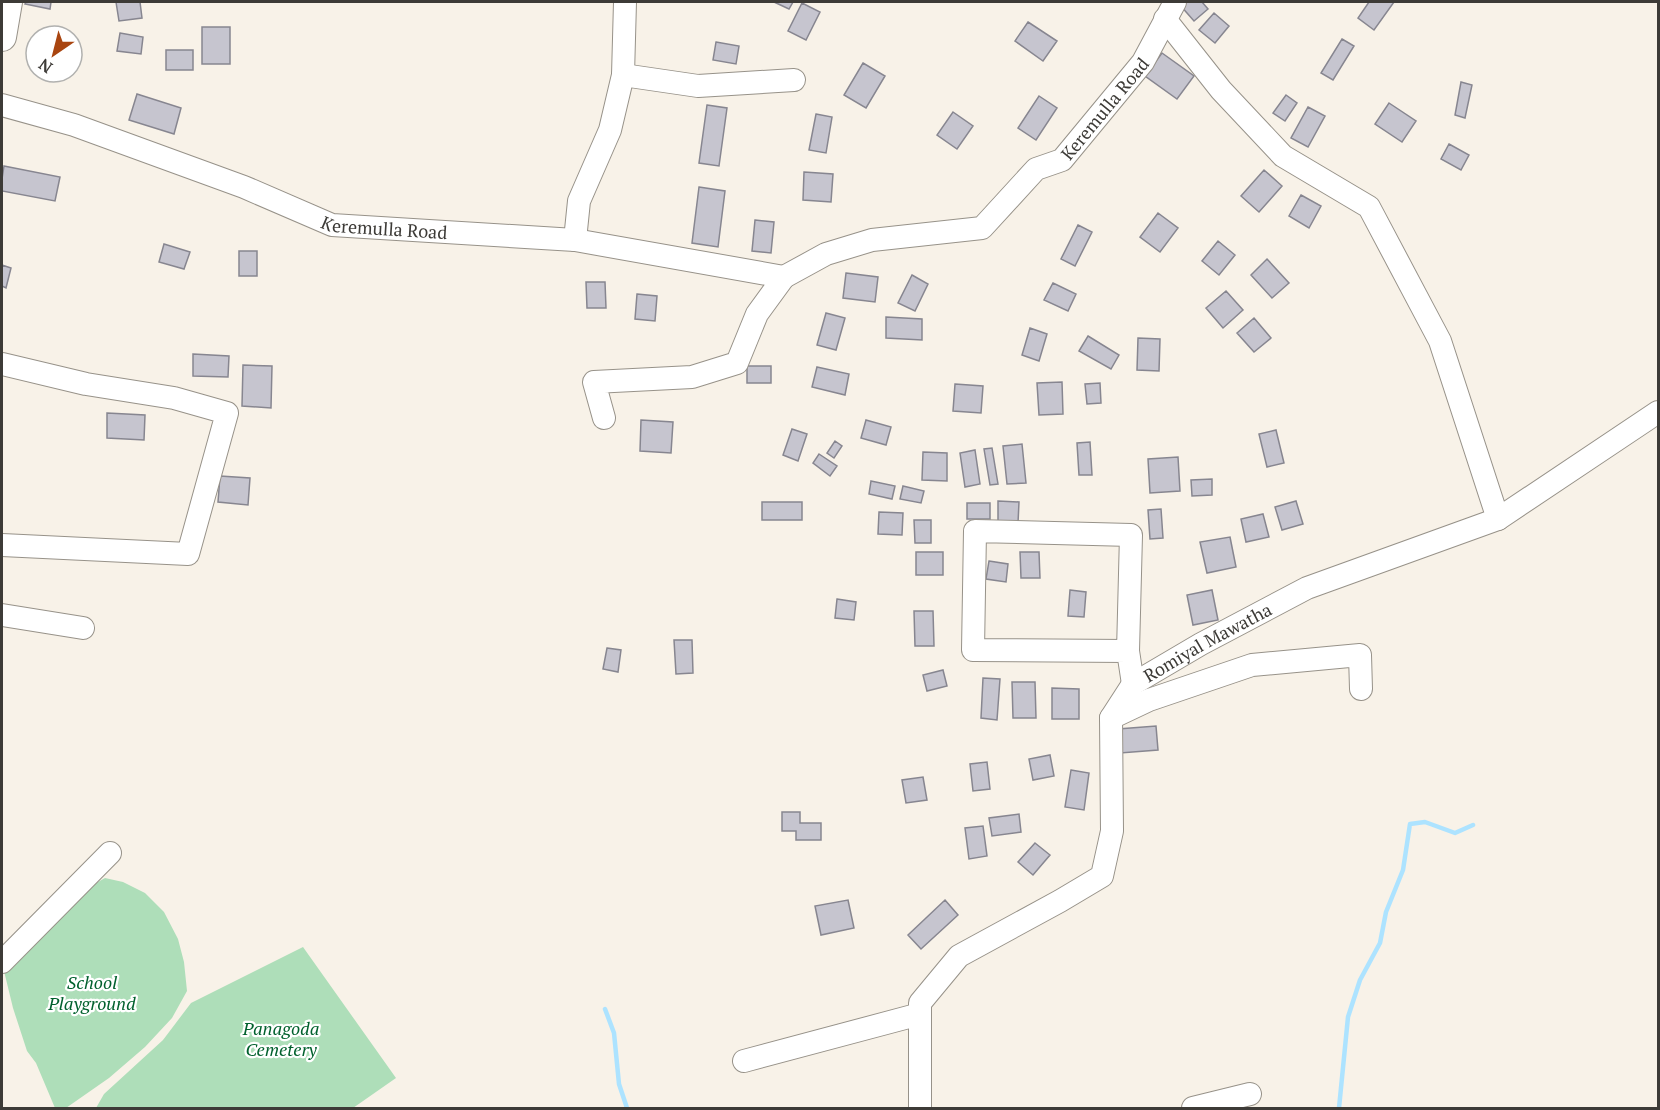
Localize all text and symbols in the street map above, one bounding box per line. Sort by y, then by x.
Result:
north arrow [24,24,84,84]
street label: Keremulla Road [1055,52,1154,165]
text: N [34,54,57,79]
street label: Keremulla Road [317,210,448,244]
street label: Romiyal Mawatha [1139,597,1276,687]
park label: School Playground [47,970,136,1015]
park label: Panagoda Cemetery [242,1016,319,1061]

